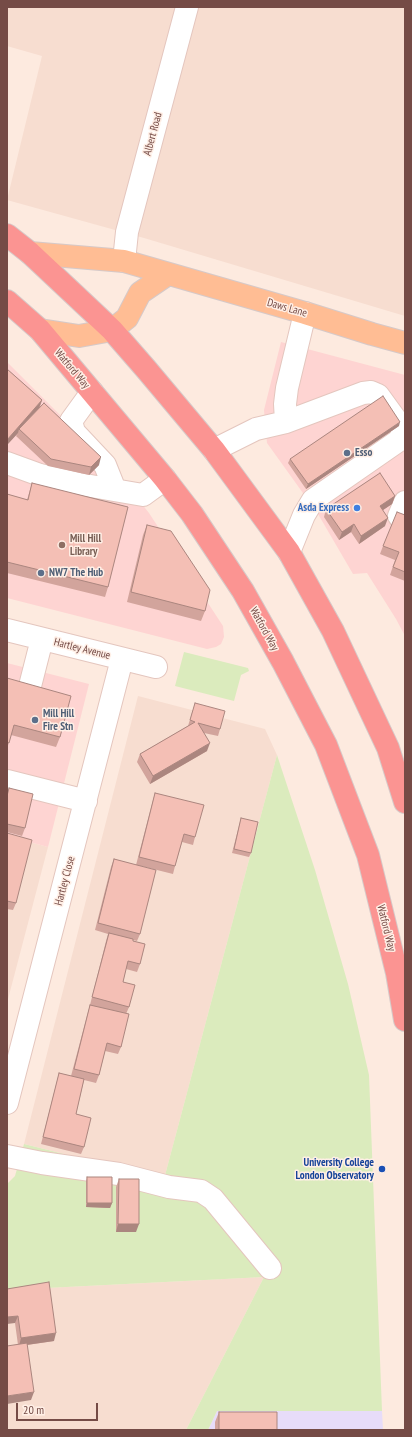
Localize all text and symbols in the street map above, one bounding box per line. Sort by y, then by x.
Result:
street label: Albert Road [141,111,165,157]
street label: Daws Lane [266,296,308,320]
street label: Watford Way [52,347,92,391]
place label: Esso [355,446,372,460]
marker: Esso [342,448,352,458]
place label: Asda Express [298,501,349,515]
marker: Asda Express [352,503,362,513]
place label: Mill Hill Library [70,532,101,558]
marker: Mill Hill Library [57,540,67,550]
place label: NW7 The Hub [49,566,103,580]
marker: NW7 The Hub [36,568,46,578]
street label: Watford Way [247,605,281,653]
street label: Hartley Avenue [52,636,112,662]
place label: Mill Hill Fire Stn [43,707,74,733]
marker: Mill Hill Fire Stn [30,715,40,725]
street label: Hartley Close [52,855,78,907]
street label: Watford Way [374,903,398,953]
place label: University College London Observatory [295,1156,374,1182]
marker: University College London Observatory [377,1164,387,1174]
scale bar [18,1395,100,1421]
text: 20 m [23,1402,44,1417]

